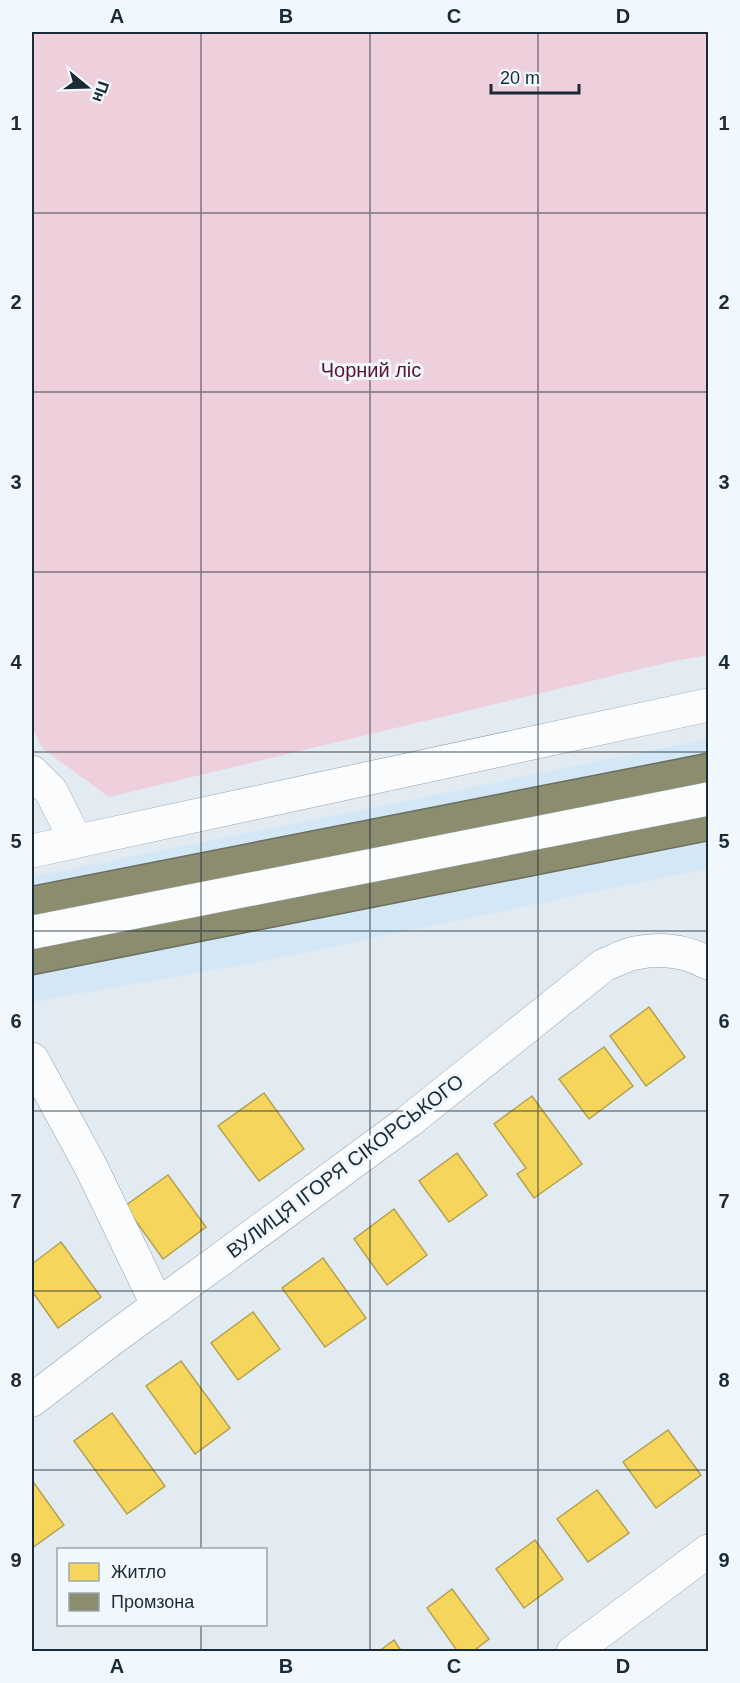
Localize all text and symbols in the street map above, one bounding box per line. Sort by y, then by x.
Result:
text: A [110,5,124,27]
text: B [279,5,293,27]
text: C [447,5,461,27]
text: D [616,5,630,27]
north arrow [57,57,117,117]
scale bar [491,57,580,95]
text: 20 m [500,68,540,88]
text: Пн [89,79,112,104]
text: 1 [10,112,22,134]
text: 1 [718,112,730,134]
text: 2 [10,291,22,313]
text: 2 [718,291,730,313]
park label: Чорний ліс [321,359,421,381]
text: 3 [10,471,22,493]
text: 3 [718,471,730,493]
text: 4 [10,651,22,673]
text: 4 [718,651,730,673]
text: 5 [10,830,22,852]
text: 5 [718,830,730,852]
text: 6 [10,1010,22,1032]
text: 6 [718,1010,730,1032]
street label: ВУЛИЦЯ ІГОРЯ СІКОРСЬКОГО [222,1070,468,1262]
text: 7 [10,1190,22,1212]
text: 7 [718,1190,730,1212]
text: 8 [10,1369,22,1391]
text: 8 [718,1369,730,1391]
legend [57,1548,267,1626]
text: 9 [10,1549,22,1571]
text: 9 [718,1549,730,1571]
text: Житло [111,1562,166,1582]
text: Промзона [111,1592,195,1612]
text: A [110,1655,124,1677]
text: B [279,1655,293,1677]
text: C [447,1655,461,1677]
text: D [616,1655,630,1677]

